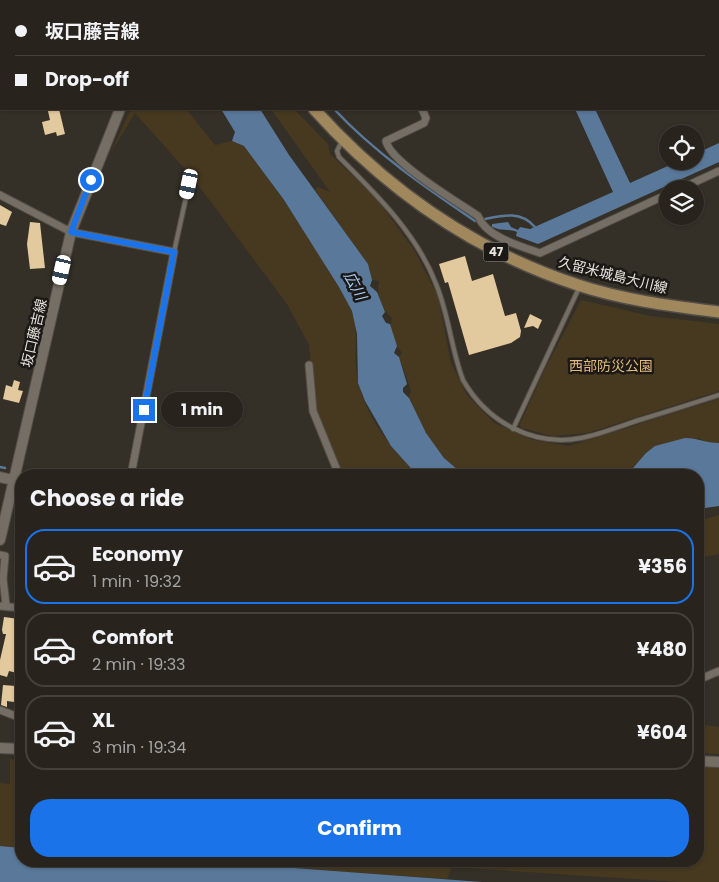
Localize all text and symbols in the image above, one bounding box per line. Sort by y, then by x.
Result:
text: 坂口藤吉線 [45,18,140,45]
text: Drop-off [45,66,129,93]
map controls [659,125,704,225]
button: locate [659,125,704,170]
car [178,168,199,200]
route start [80,169,102,191]
button: layers [659,180,704,225]
road number: 47 [484,242,508,262]
street label: 久留米城島大川線 [556,252,670,298]
car [51,254,72,286]
water label: 広川 [339,268,373,306]
street label: 坂口藤吉線 [16,297,52,369]
park label: 西部防災公園 [569,356,653,376]
callout: 1 min [162,392,244,428]
text: 1 min [181,398,223,421]
route end [133,399,155,421]
text: Choose a ride [30,483,184,514]
text: Economy [92,541,183,568]
icon: car [32,544,77,589]
text: ¥356 [638,553,687,580]
text: 1 min · 19:32 [92,570,181,593]
text: Comfort [92,624,174,651]
icon: car [32,627,77,672]
text: ¥480 [637,636,687,663]
text: 2 min · 19:33 [92,653,186,676]
text: XL [92,707,115,734]
icon: car [32,710,77,755]
text: ¥604 [637,719,687,746]
text: 3 min · 19:34 [92,736,186,759]
button: Confirm [30,799,689,857]

